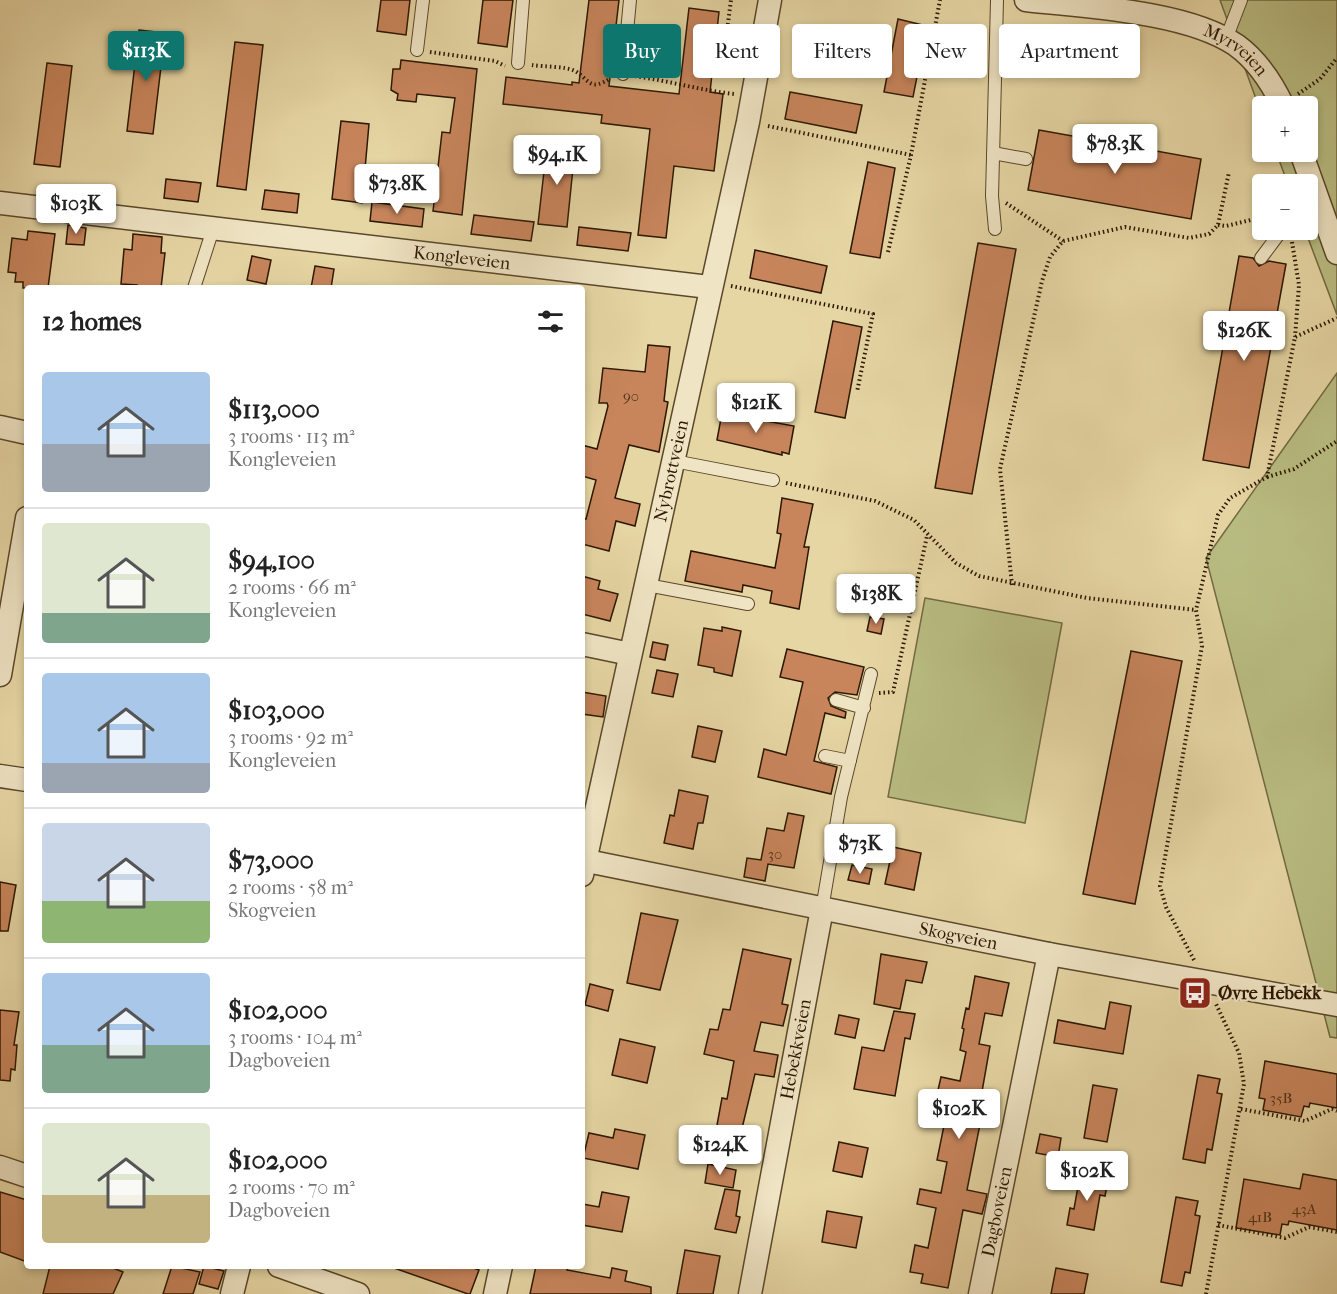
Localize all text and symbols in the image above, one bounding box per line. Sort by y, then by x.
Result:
street label: Myrveien [1200,19,1273,80]
chip: Buy [603,24,681,78]
chip: Rent [693,24,780,78]
chip: Filters [792,24,892,78]
chip: New [904,24,987,78]
chip: Apartment [999,24,1140,78]
pin: $113K [104,31,188,82]
text: $113K [122,39,170,62]
map controls [1252,96,1318,240]
button: + [1252,96,1318,162]
pin: $78.3K [1066,124,1164,175]
text: $78.3K [1086,132,1144,155]
pin: $94.1K [508,135,606,186]
text: $94.1K [527,143,587,166]
pin: $73.8K [348,164,446,215]
text: $73.8K [368,172,426,195]
button: − [1252,174,1318,240]
pin: $103K [34,184,118,235]
text: $103K [50,192,102,215]
street label: Kongleveien [412,242,512,274]
icon: filters [534,305,567,338]
text: 12 homes [42,306,142,337]
pin: $126K [1202,311,1286,362]
text: $126K [1217,319,1271,342]
pin: $121K [714,383,798,434]
house number: 90 [623,387,639,405]
text: $121K [731,391,781,414]
text: $113,000 [228,394,320,425]
icon: home [90,396,162,468]
street label: Nybrottveien [650,417,693,524]
text: 3 rooms · 113 m² [228,425,355,448]
text: Kongleveien [228,448,336,471]
text: $94,100 [228,545,315,576]
icon: home [90,547,162,619]
pin: $138K [834,574,918,625]
text: 2 rooms · 66 m² [228,576,356,599]
text: $138K [851,582,901,605]
text: Kongleveien [228,599,336,622]
text: $103,000 [228,695,325,726]
icon: home [90,697,162,769]
text: 3 rooms · 92 m² [228,726,353,749]
text: Kongleveien [228,749,336,772]
pin: $73K [824,824,896,875]
text: $73K [838,832,882,855]
text: $73,000 [228,845,314,876]
house number: 30 [768,845,782,863]
icon: home [90,847,162,919]
text: 2 rooms · 58 m² [228,876,353,899]
text: Skogveien [228,899,316,922]
street label: Skogveien [917,918,1000,954]
bus stop icon: Øvre Hebekk [1177,975,1213,1011]
place label: Øvre Hebekk [1218,983,1322,1004]
text: $102,000 [228,995,328,1026]
icon: home [90,997,162,1069]
street label: Hebekkveien [776,997,816,1101]
text: 3 rooms · 104 m² [228,1026,362,1049]
text: Dagboveien [228,1049,330,1072]
pin: $102K [917,1089,1001,1140]
house number: 35B [1270,1089,1292,1107]
text: $102K [932,1097,986,1120]
pin: $124K [678,1125,762,1176]
text: $124K [693,1133,747,1156]
text: $102,000 [228,1145,328,1176]
icon: home [90,1147,162,1219]
pin: $102K [1045,1151,1129,1202]
text: $102K [1060,1159,1114,1182]
street label: Dagboveien [977,1164,1016,1259]
text: 2 rooms · 70 m² [228,1176,355,1199]
text: Dagboveien [228,1199,330,1222]
house number: 43A [1292,1200,1317,1218]
house number: 41B [1248,1208,1272,1226]

